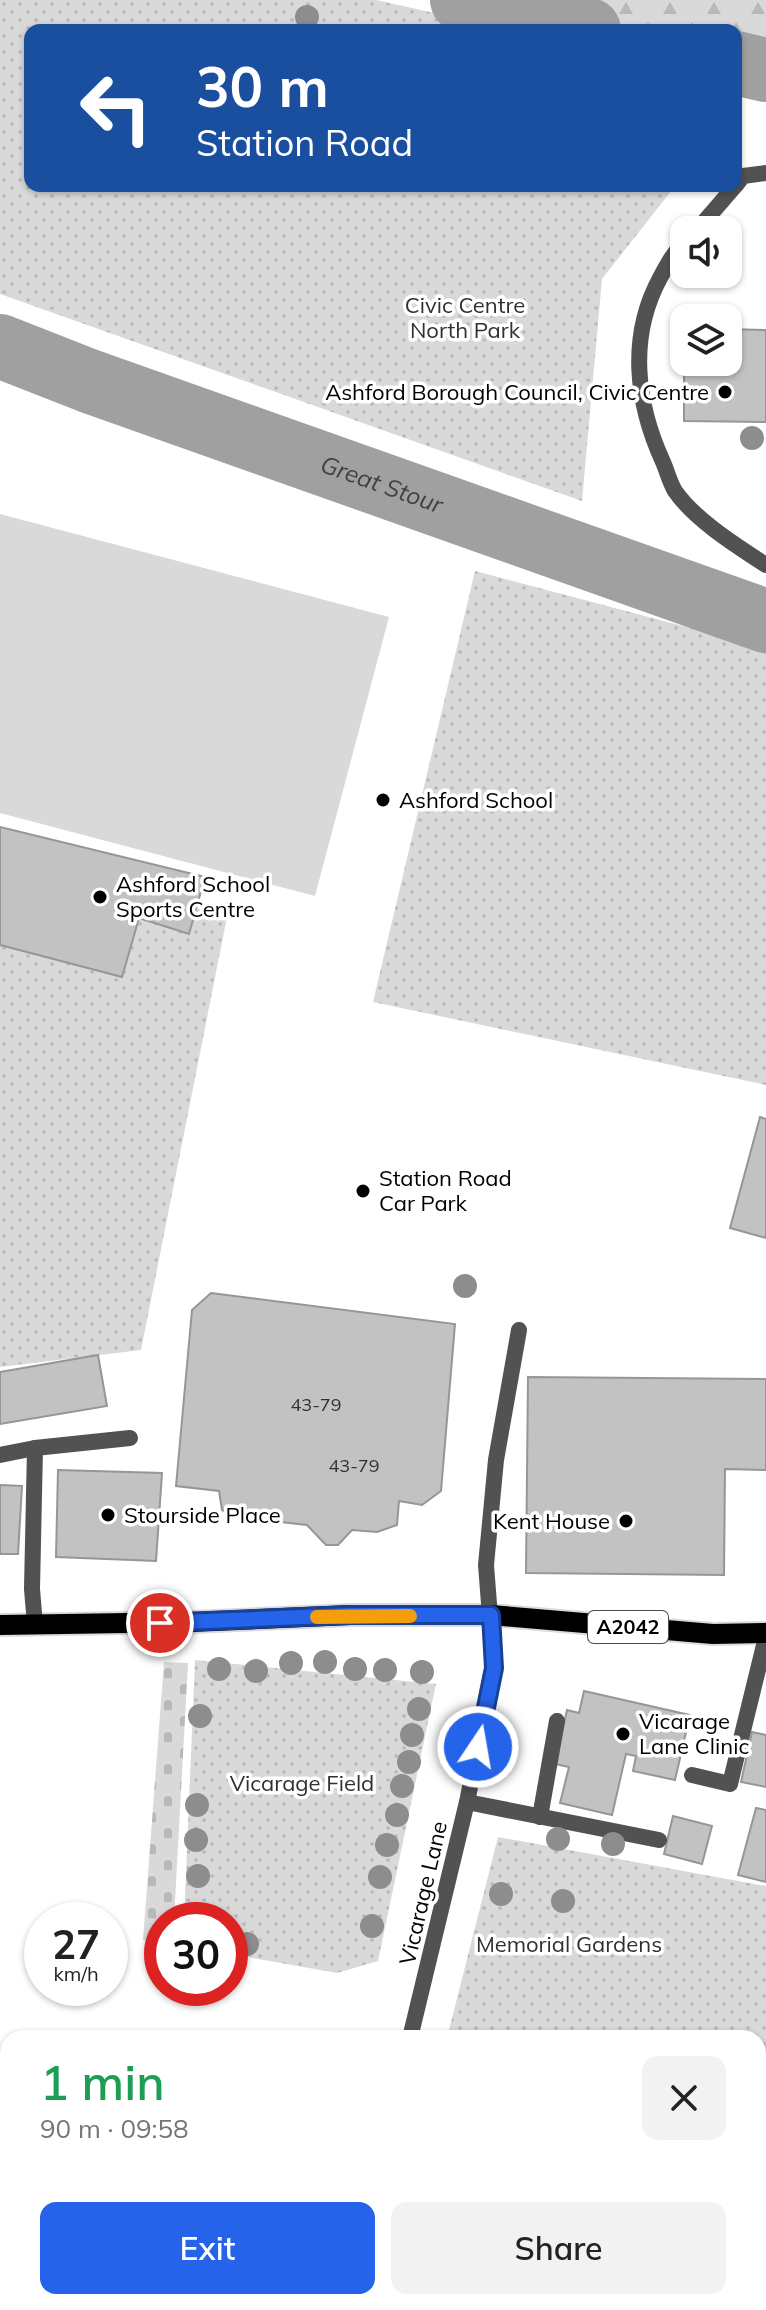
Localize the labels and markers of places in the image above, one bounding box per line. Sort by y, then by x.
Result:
place label: Ashford Borough Council, Civic Centre [325,378,709,406]
marker: Ashford Borough Council, Civic Centre [716,383,734,401]
place label: Ashford School [399,786,553,814]
marker: Ashford School [374,791,392,809]
place label: Ashford School Sports Centre [116,870,270,923]
marker: Ashford School Sports Centre [91,888,109,906]
place label: Station Road Car Park [379,1164,512,1217]
marker: Station Road Car Park [354,1182,372,1200]
place label: Stourside Place [124,1501,281,1529]
marker: Stourside Place [99,1506,117,1524]
place label: Kent House [493,1507,610,1535]
marker: Kent House [617,1512,635,1530]
pin [126,1589,194,1657]
place label: Vicarage Lane Clinic [639,1707,749,1760]
marker: Vicarage Lane Clinic [614,1725,632,1743]

